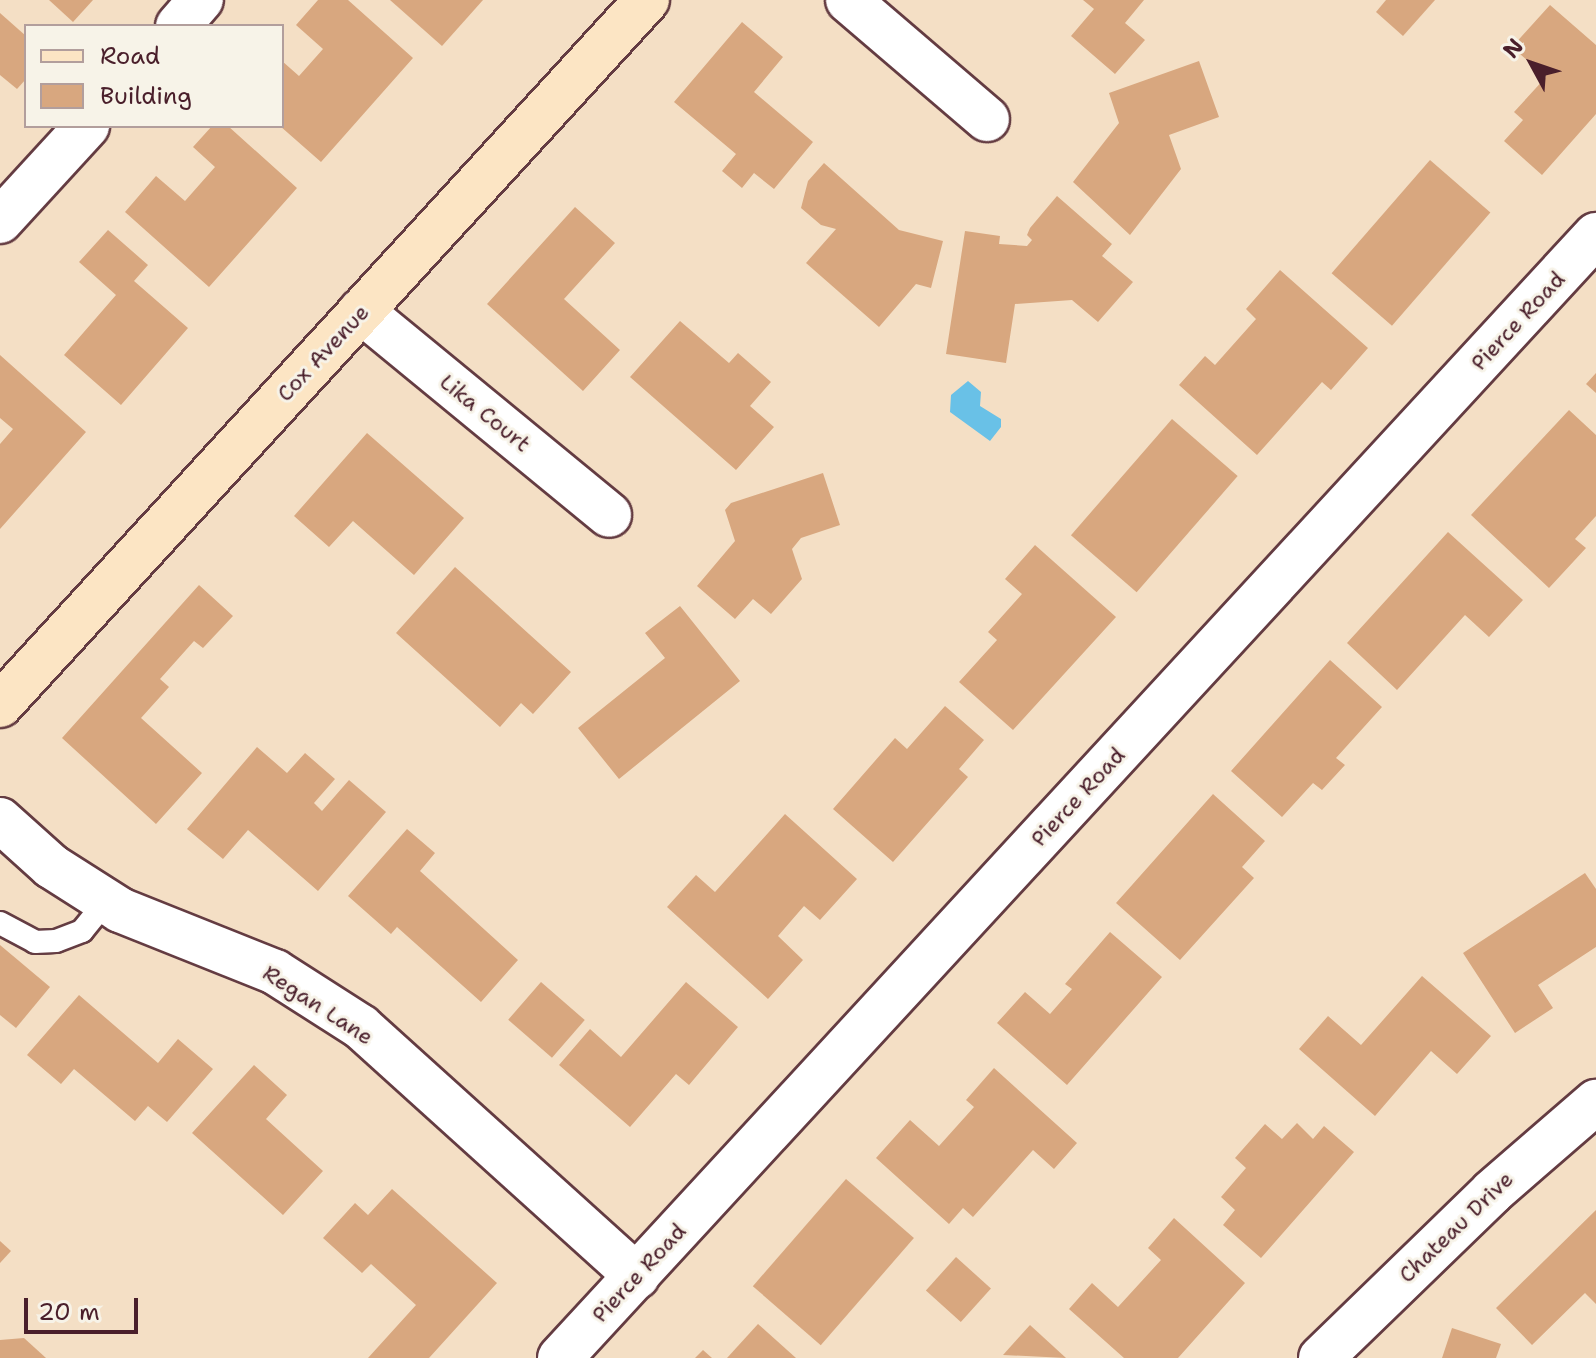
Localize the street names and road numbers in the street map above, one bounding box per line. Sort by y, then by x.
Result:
street label: Pierce Road [1466,266,1570,376]
street label: Cox Avenue [271,299,375,407]
street label: Lika Court [434,369,536,457]
street label: Pierce Road [1026,742,1130,852]
street label: Regan Lane [258,960,378,1050]
street label: Chateau Drive [1393,1166,1519,1288]
street label: Pierce Road [587,1218,691,1328]

